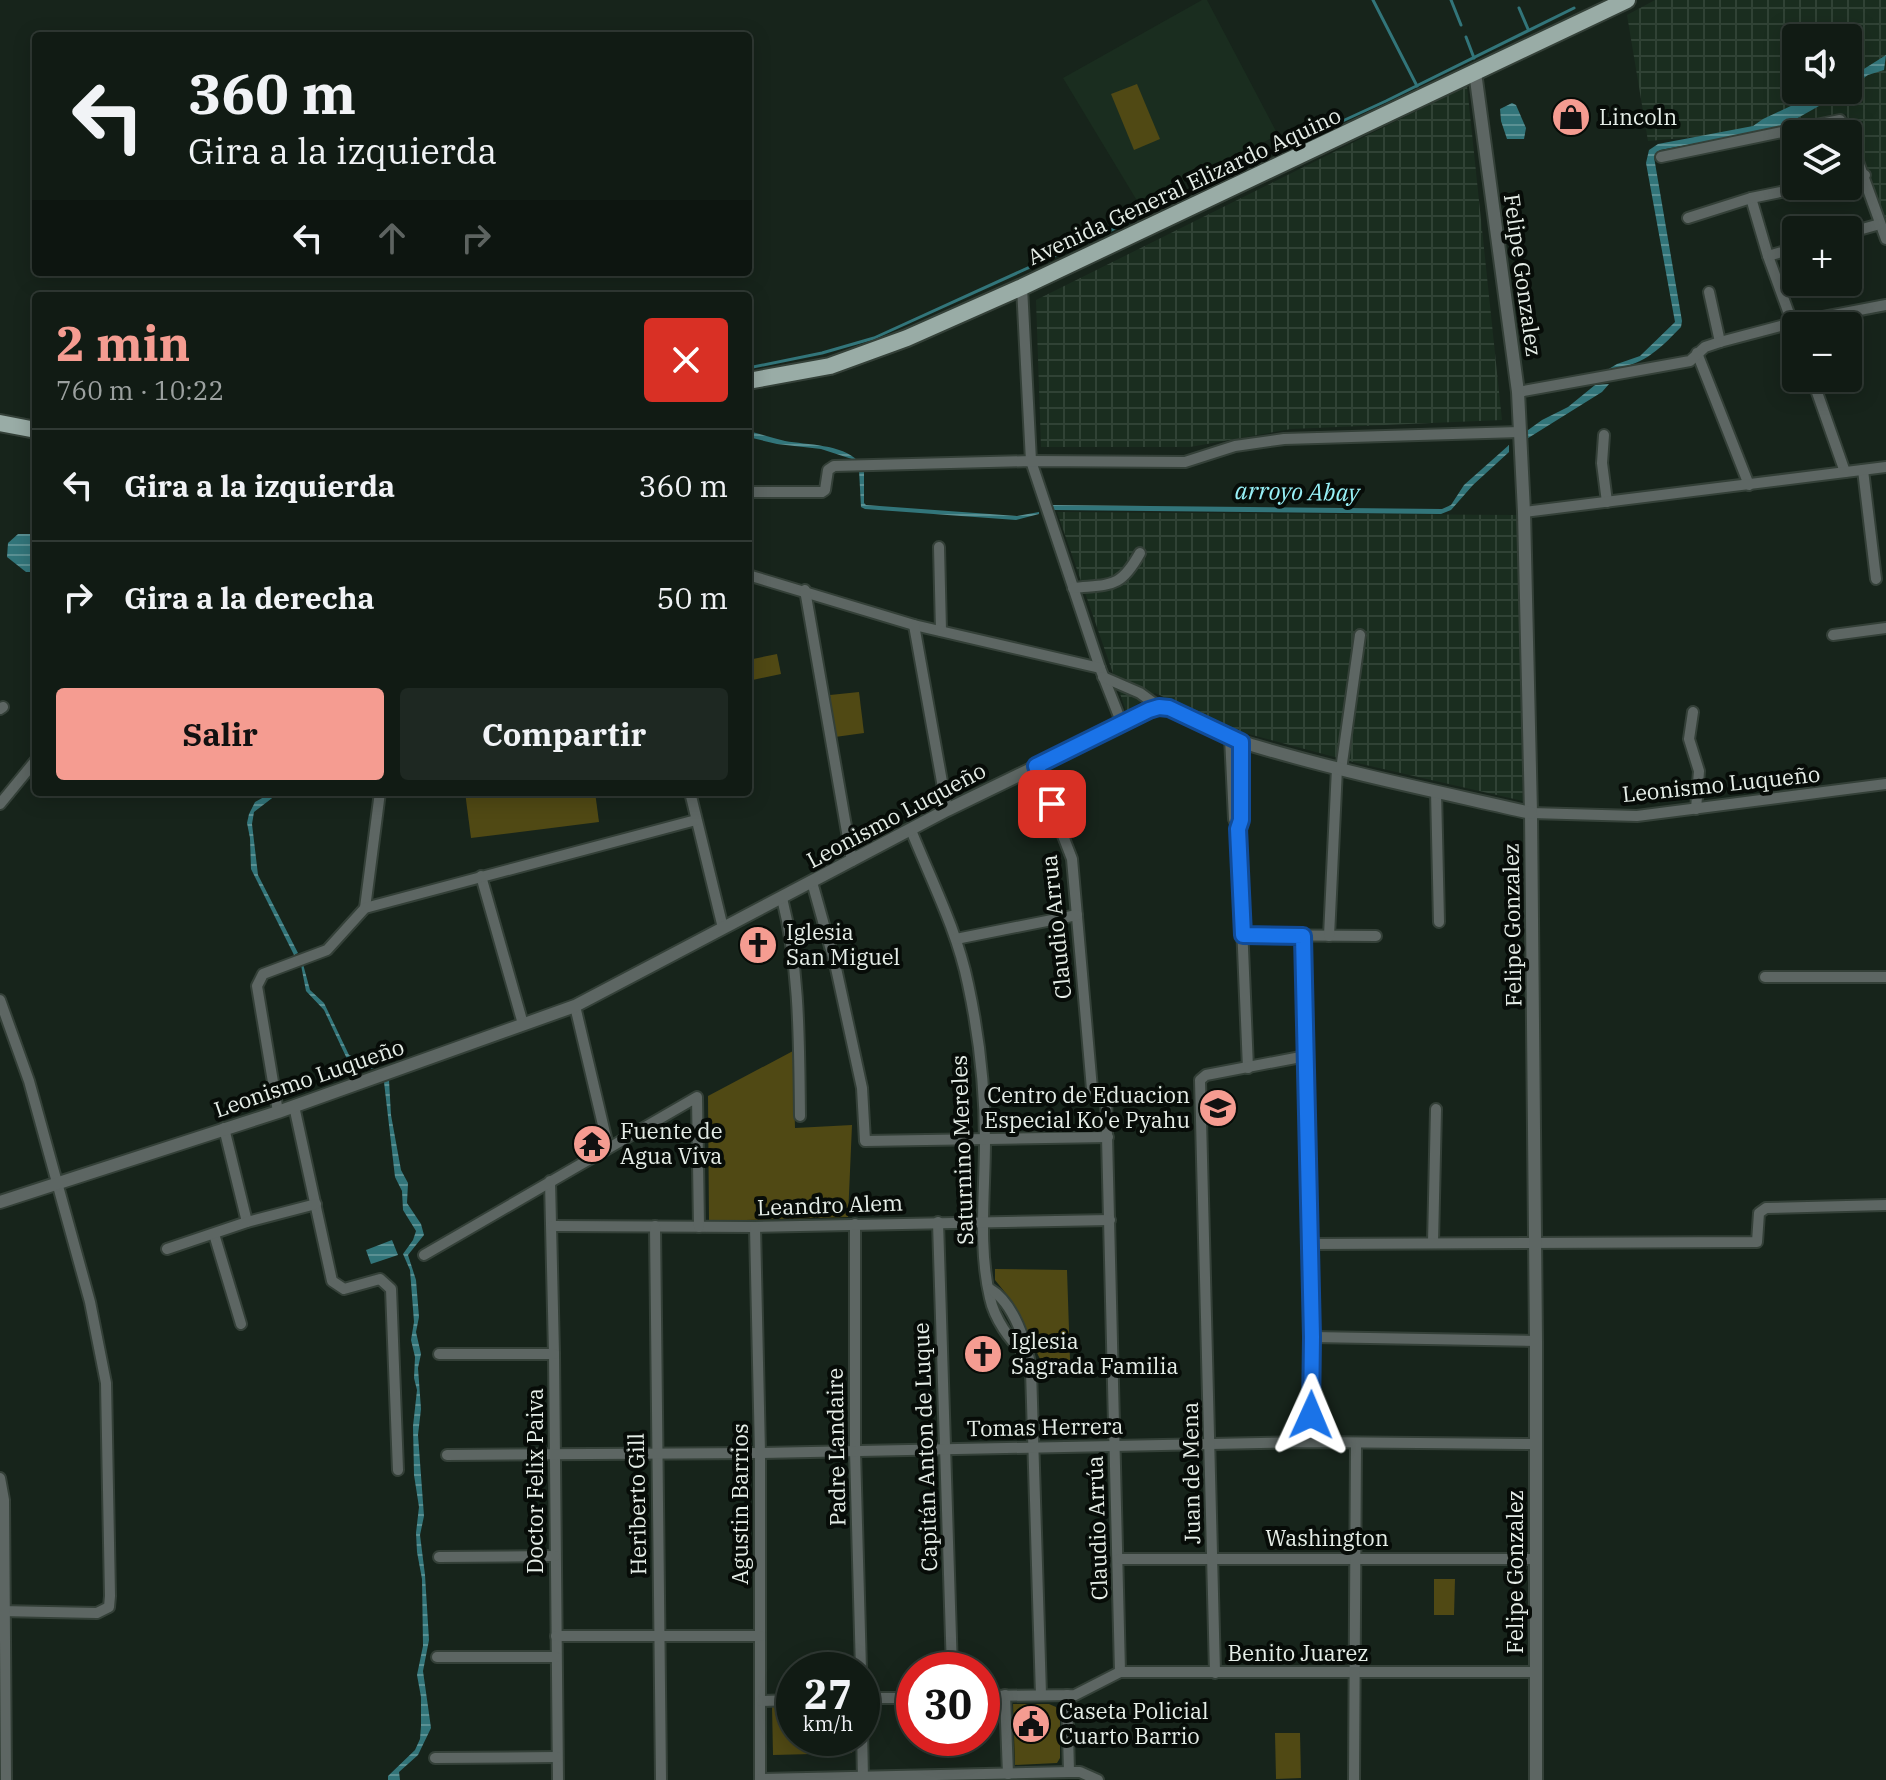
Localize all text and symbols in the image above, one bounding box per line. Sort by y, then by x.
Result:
map controls [1782,24,1862,392]
button: sound [1782,24,1862,104]
text: 360 m [188,57,356,129]
icon: left [56,64,160,168]
shop icon: Lincoln [1550,96,1592,138]
street label: Avenida General Elizardo Aquino [1022,100,1345,271]
place label: Lincoln [1599,102,1677,131]
button: layers [1782,120,1862,200]
text: Gira a la izquierda [188,127,497,174]
street label: Felipe Gonzalez [1498,192,1549,358]
icon: left [286,216,330,260]
icon: ahead [370,216,414,260]
icon: right [454,216,498,260]
button: + [1782,216,1862,296]
text: 2 min [56,312,190,374]
button: − [1782,312,1862,392]
button: close [644,318,728,402]
text: 760 m · 10:22 [56,373,224,407]
icon: left [56,463,100,507]
text: Gira a la izquierda [124,466,395,505]
text: 360 m [638,466,728,505]
water label: arroyo Abay [1234,474,1362,508]
icon: right [56,575,100,619]
text: Gira a la derecha [124,578,375,617]
text: 50 m [656,578,728,617]
button: Salir [56,688,384,780]
button: Compartir [400,688,728,780]
street label: Leonismo Luqueño [801,755,990,874]
street label: Leonismo Luqueño [1620,759,1821,808]
pin [1018,770,1086,838]
icon: arrive [1030,782,1074,826]
street label: Felipe Gonzalez [1496,843,1527,1007]
street label: Claudio Arrua [1034,853,1077,1001]
place label: Iglesia San Miguel [786,917,900,971]
church icon: Iglesia San Miguel [737,924,779,966]
street label: Leonismo Luqueño [210,1031,408,1124]
street label: Saturnino Mereles [944,1055,979,1245]
place label: Centro de Eduacion Especial Ko'e Pyahu [984,1080,1190,1134]
school or university icon: Centro de Eduacion Especial Ko'e Pyahu [1197,1087,1239,1129]
place label: Fuente de Agua Viva [620,1116,723,1170]
temple icon: Fuente de Agua Viva [571,1123,613,1165]
street label: Leandro Alem [757,1187,903,1222]
street label: Capitán Anton de Luque [906,1322,943,1572]
place label: Iglesia Sagrada Familia [1011,1326,1178,1380]
church icon: Iglesia Sagrada Familia [962,1333,1004,1375]
street label: Padre Landaire [820,1368,851,1526]
position arrow [1269,1373,1353,1457]
street label: Doctor Felix Paiva [520,1388,549,1574]
street label: Juan de Mena [1175,1402,1206,1544]
street label: Tomas Herrera [966,1411,1124,1442]
street label: Agustin Barrios [725,1423,754,1585]
street label: Heriberto Gill [621,1433,652,1575]
street label: Claudio Arrúa [1079,1455,1114,1601]
street label: Felipe Gonzalez [1500,1490,1529,1654]
street label: Washington [1265,1523,1389,1552]
street label: Benito Juarez [1228,1638,1368,1667]
speed limit sign: 30 [896,1652,1000,1756]
text: 27 [804,1668,852,1720]
place label: Caseta Policial Cuarto Barrio [1059,1696,1209,1750]
public building icon: Caseta Policial Cuarto Barrio [1010,1703,1052,1745]
text: km/h [803,1710,853,1737]

